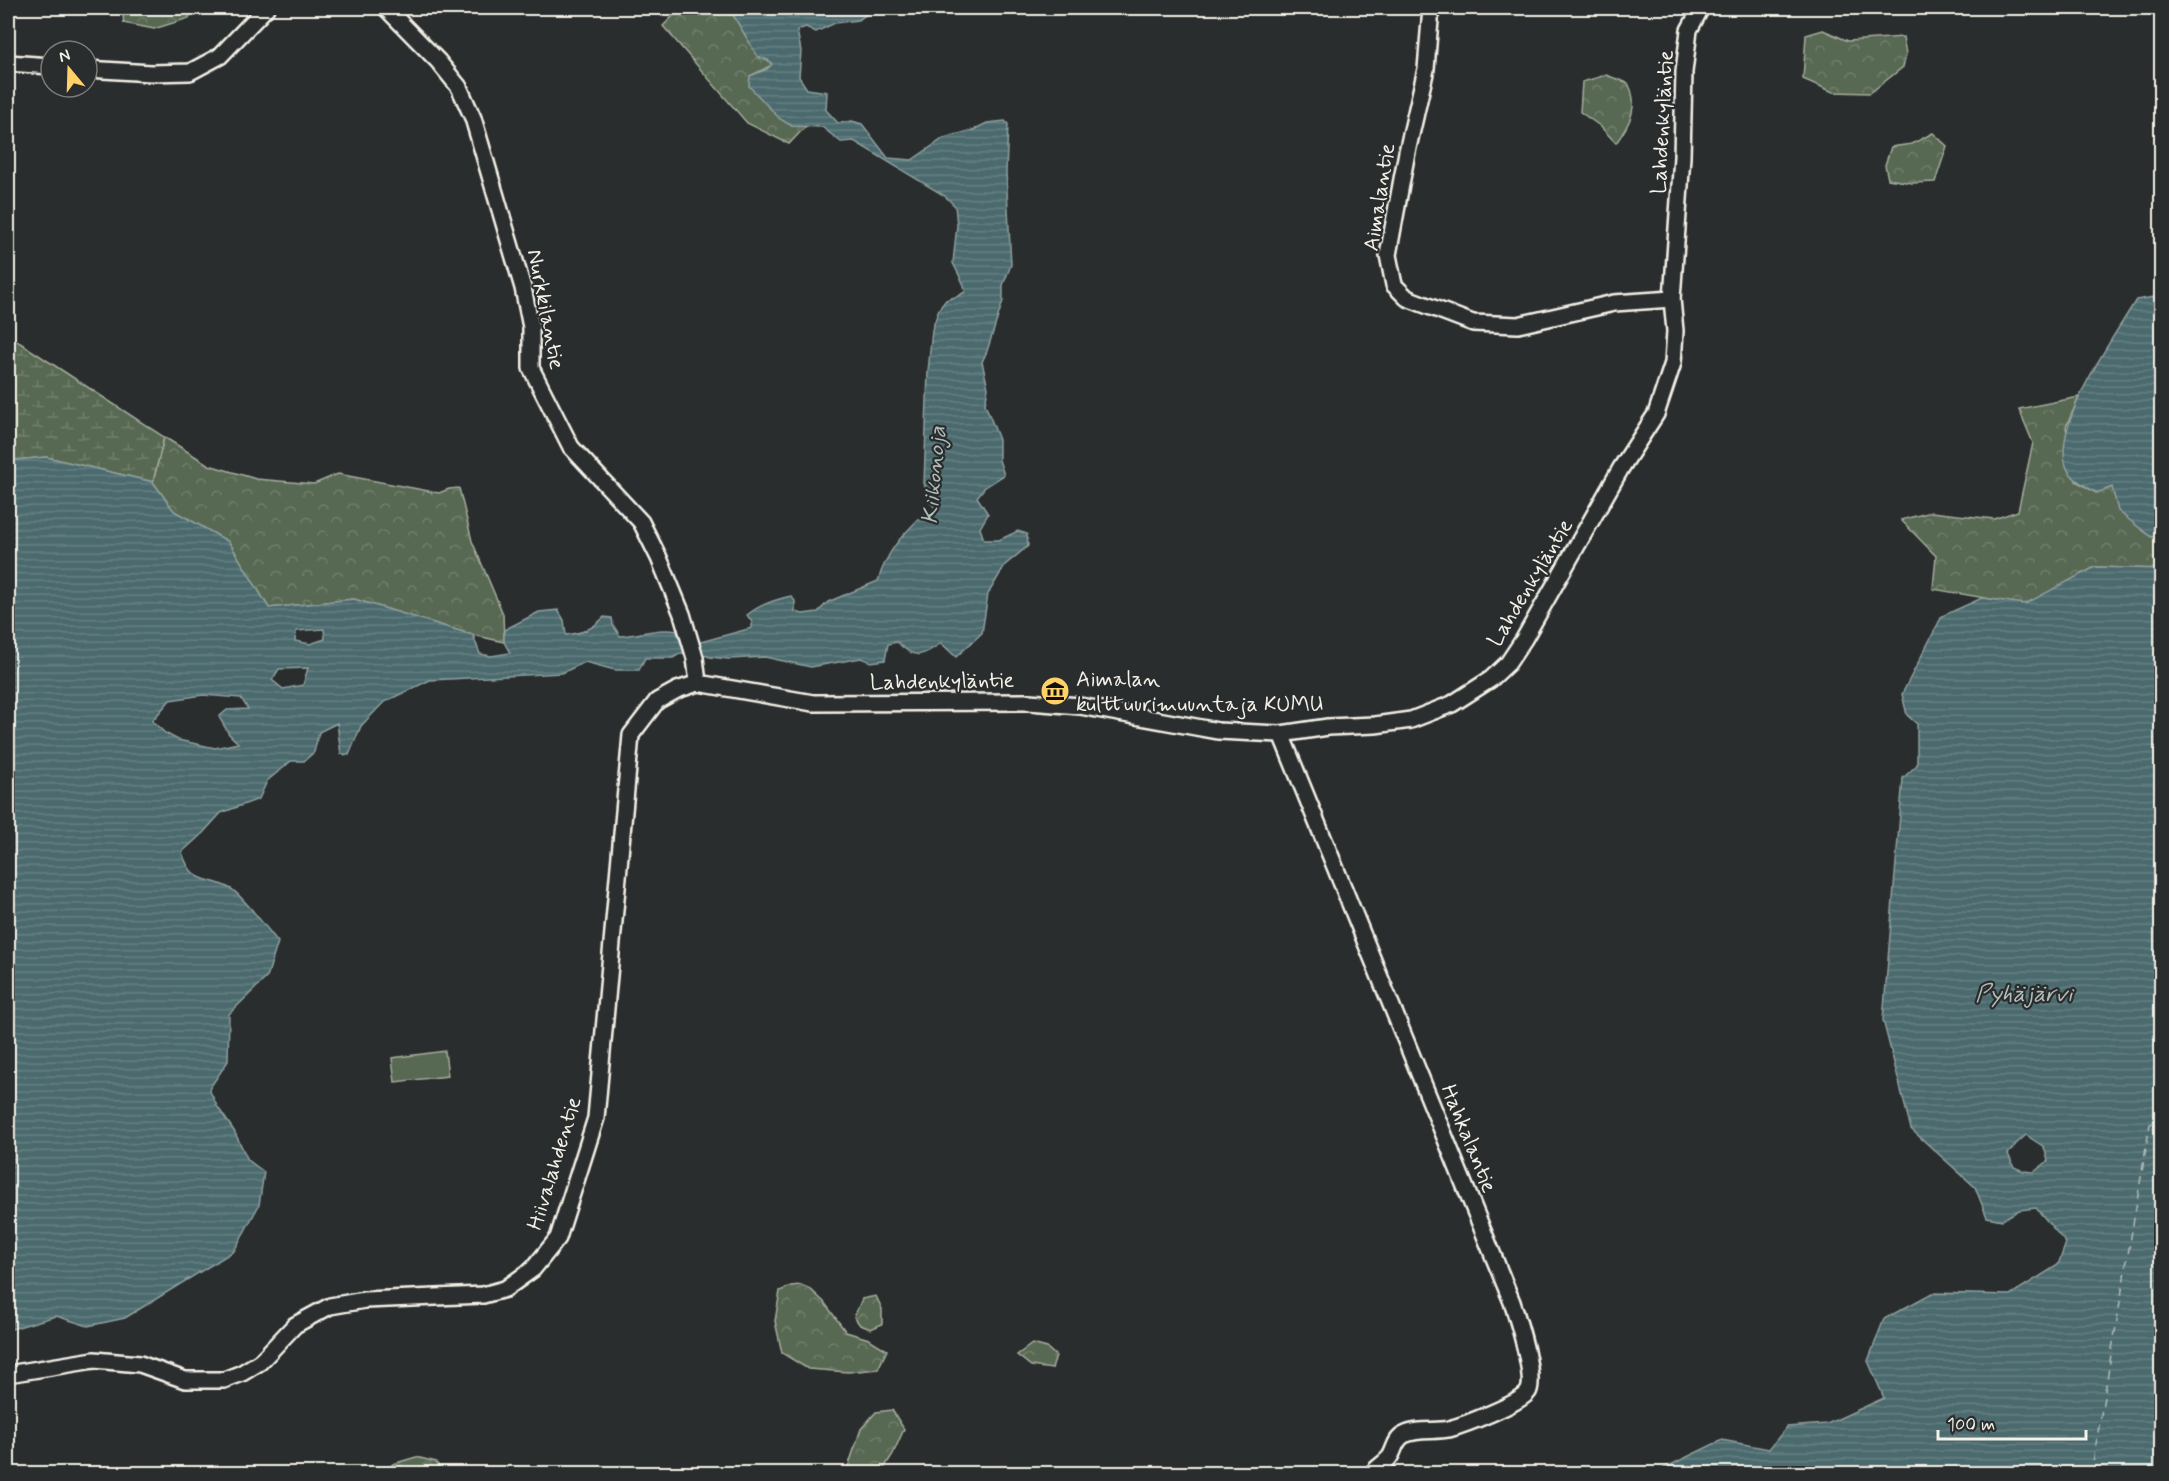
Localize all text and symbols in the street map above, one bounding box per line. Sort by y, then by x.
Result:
north arrow [39,39,99,99]
text: N [56,45,73,68]
street label: Lahdenkyläntie [1645,49,1681,195]
street label: Aimalantie [1358,141,1402,253]
street label: Nurkkilantie [520,247,570,372]
water label: Kiikonoja [915,425,954,525]
street label: Lahdenkyläntie [1482,514,1580,652]
place label: Aimalan kulttuurimuuntaja KUMU [1076,666,1323,720]
street label: Lahdenkyläntie [870,667,1015,697]
museum icon: Aimalan kulttuurimuuntaja KUMU [1039,675,1071,707]
water label: Pyhäjärvi [1975,979,2075,1010]
street label: Hahkalantie [1434,1080,1503,1197]
street label: Hiivalahdentie [521,1093,589,1234]
scale bar [1938,1403,2086,1441]
text: 100 m [1947,1413,1995,1437]

